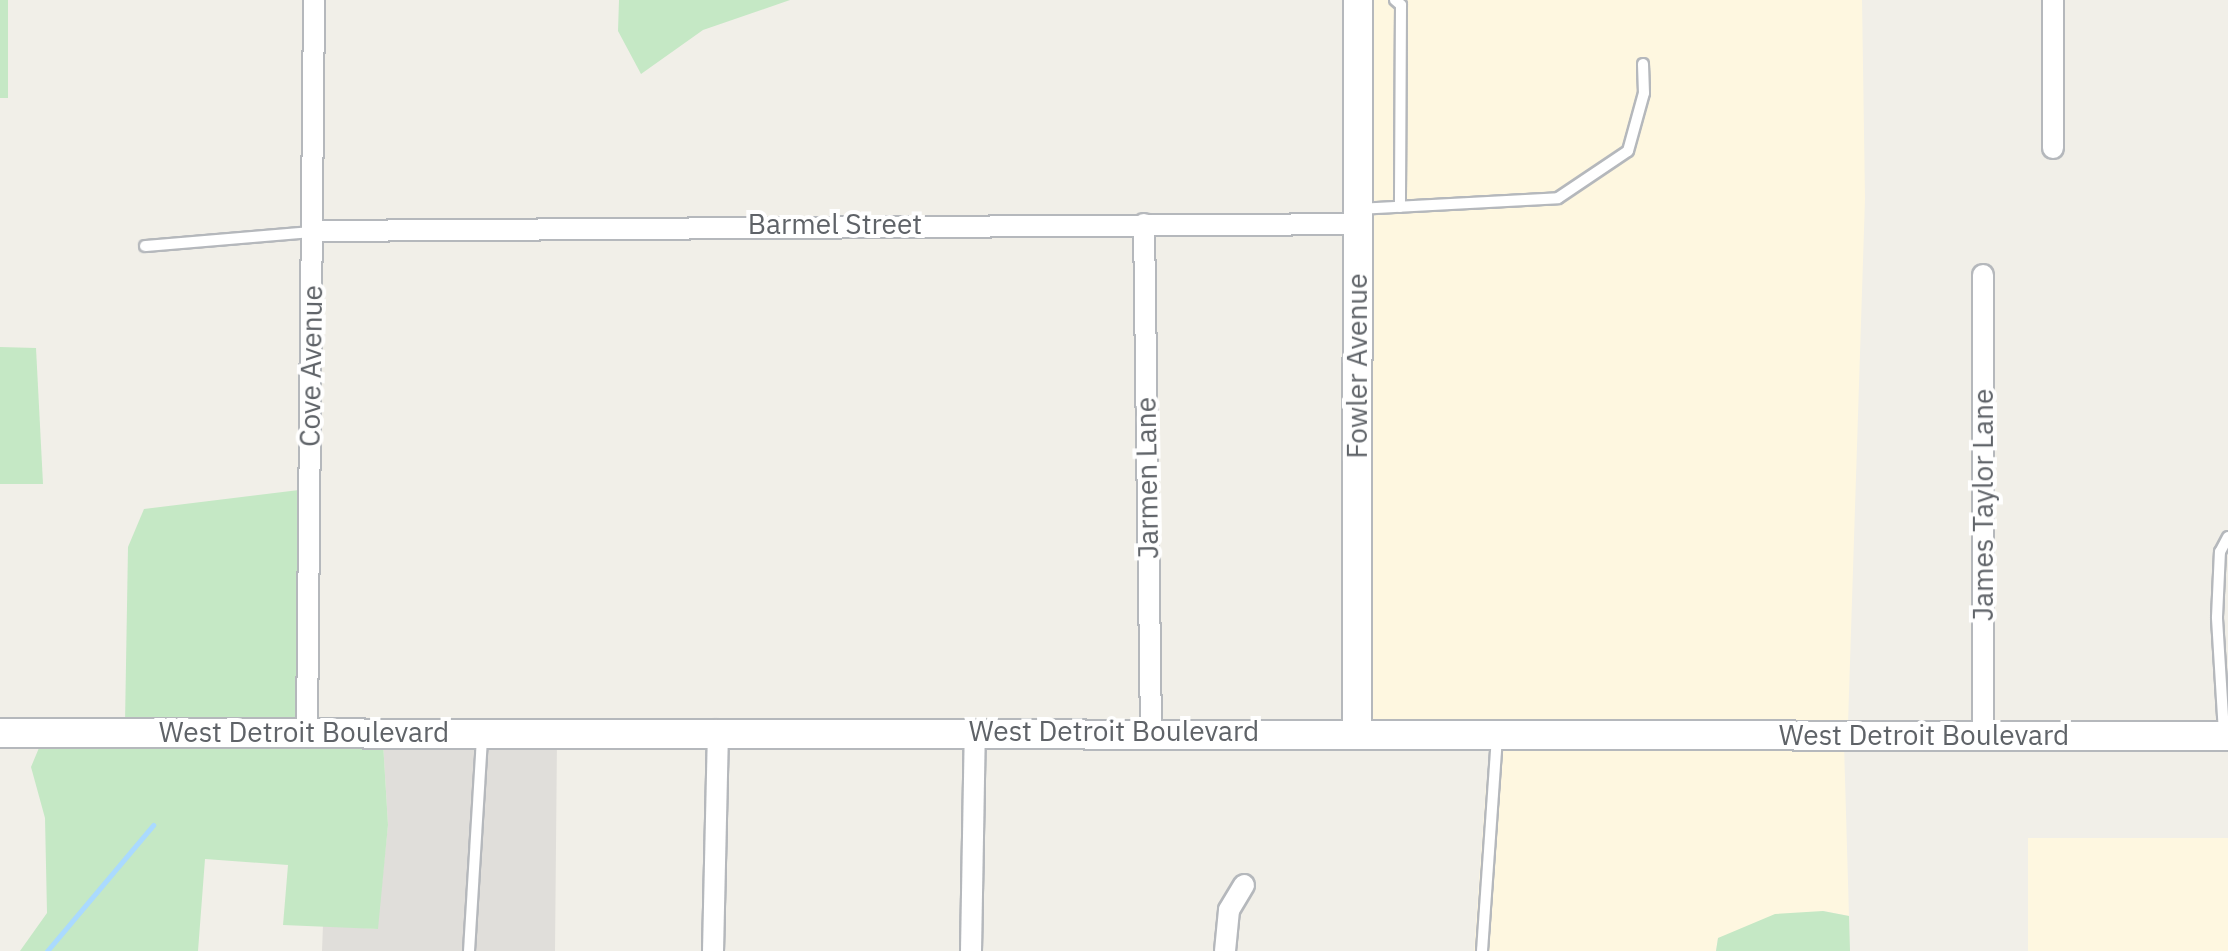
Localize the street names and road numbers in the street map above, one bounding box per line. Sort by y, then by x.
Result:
street label: Barmel Street [748,207,922,241]
street label: Fowler Avenue [1340,273,1374,459]
street label: Cove Avenue [293,285,329,447]
street label: James Taylor Lane [1966,389,2000,621]
street label: Jarmen Lane [1129,397,1165,559]
street label: West Detroit Boulevard [969,714,1259,748]
street label: West Detroit Boulevard [159,715,449,749]
street label: West Detroit Boulevard [1779,718,2069,752]

